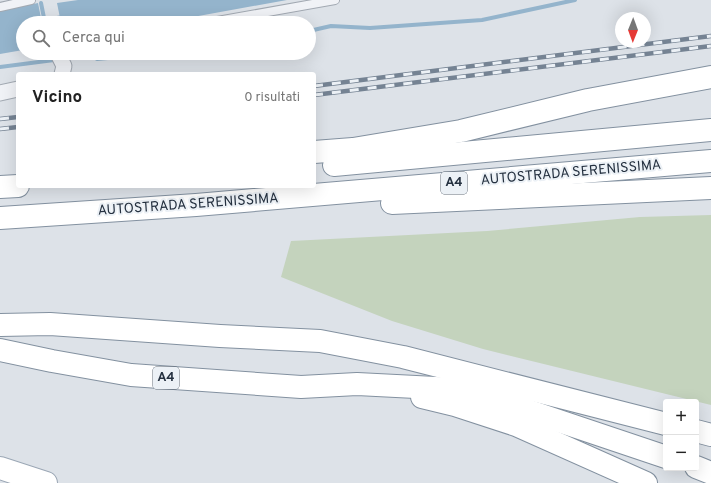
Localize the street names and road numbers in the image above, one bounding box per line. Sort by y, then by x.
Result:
street label: AUTOSTRADA SERENISSIMA [480,157,662,189]
road number: A4 [441,172,467,194]
street label: AUTOSTRADA SERENISSIMA [97,190,279,220]
road number: A4 [153,367,179,389]

